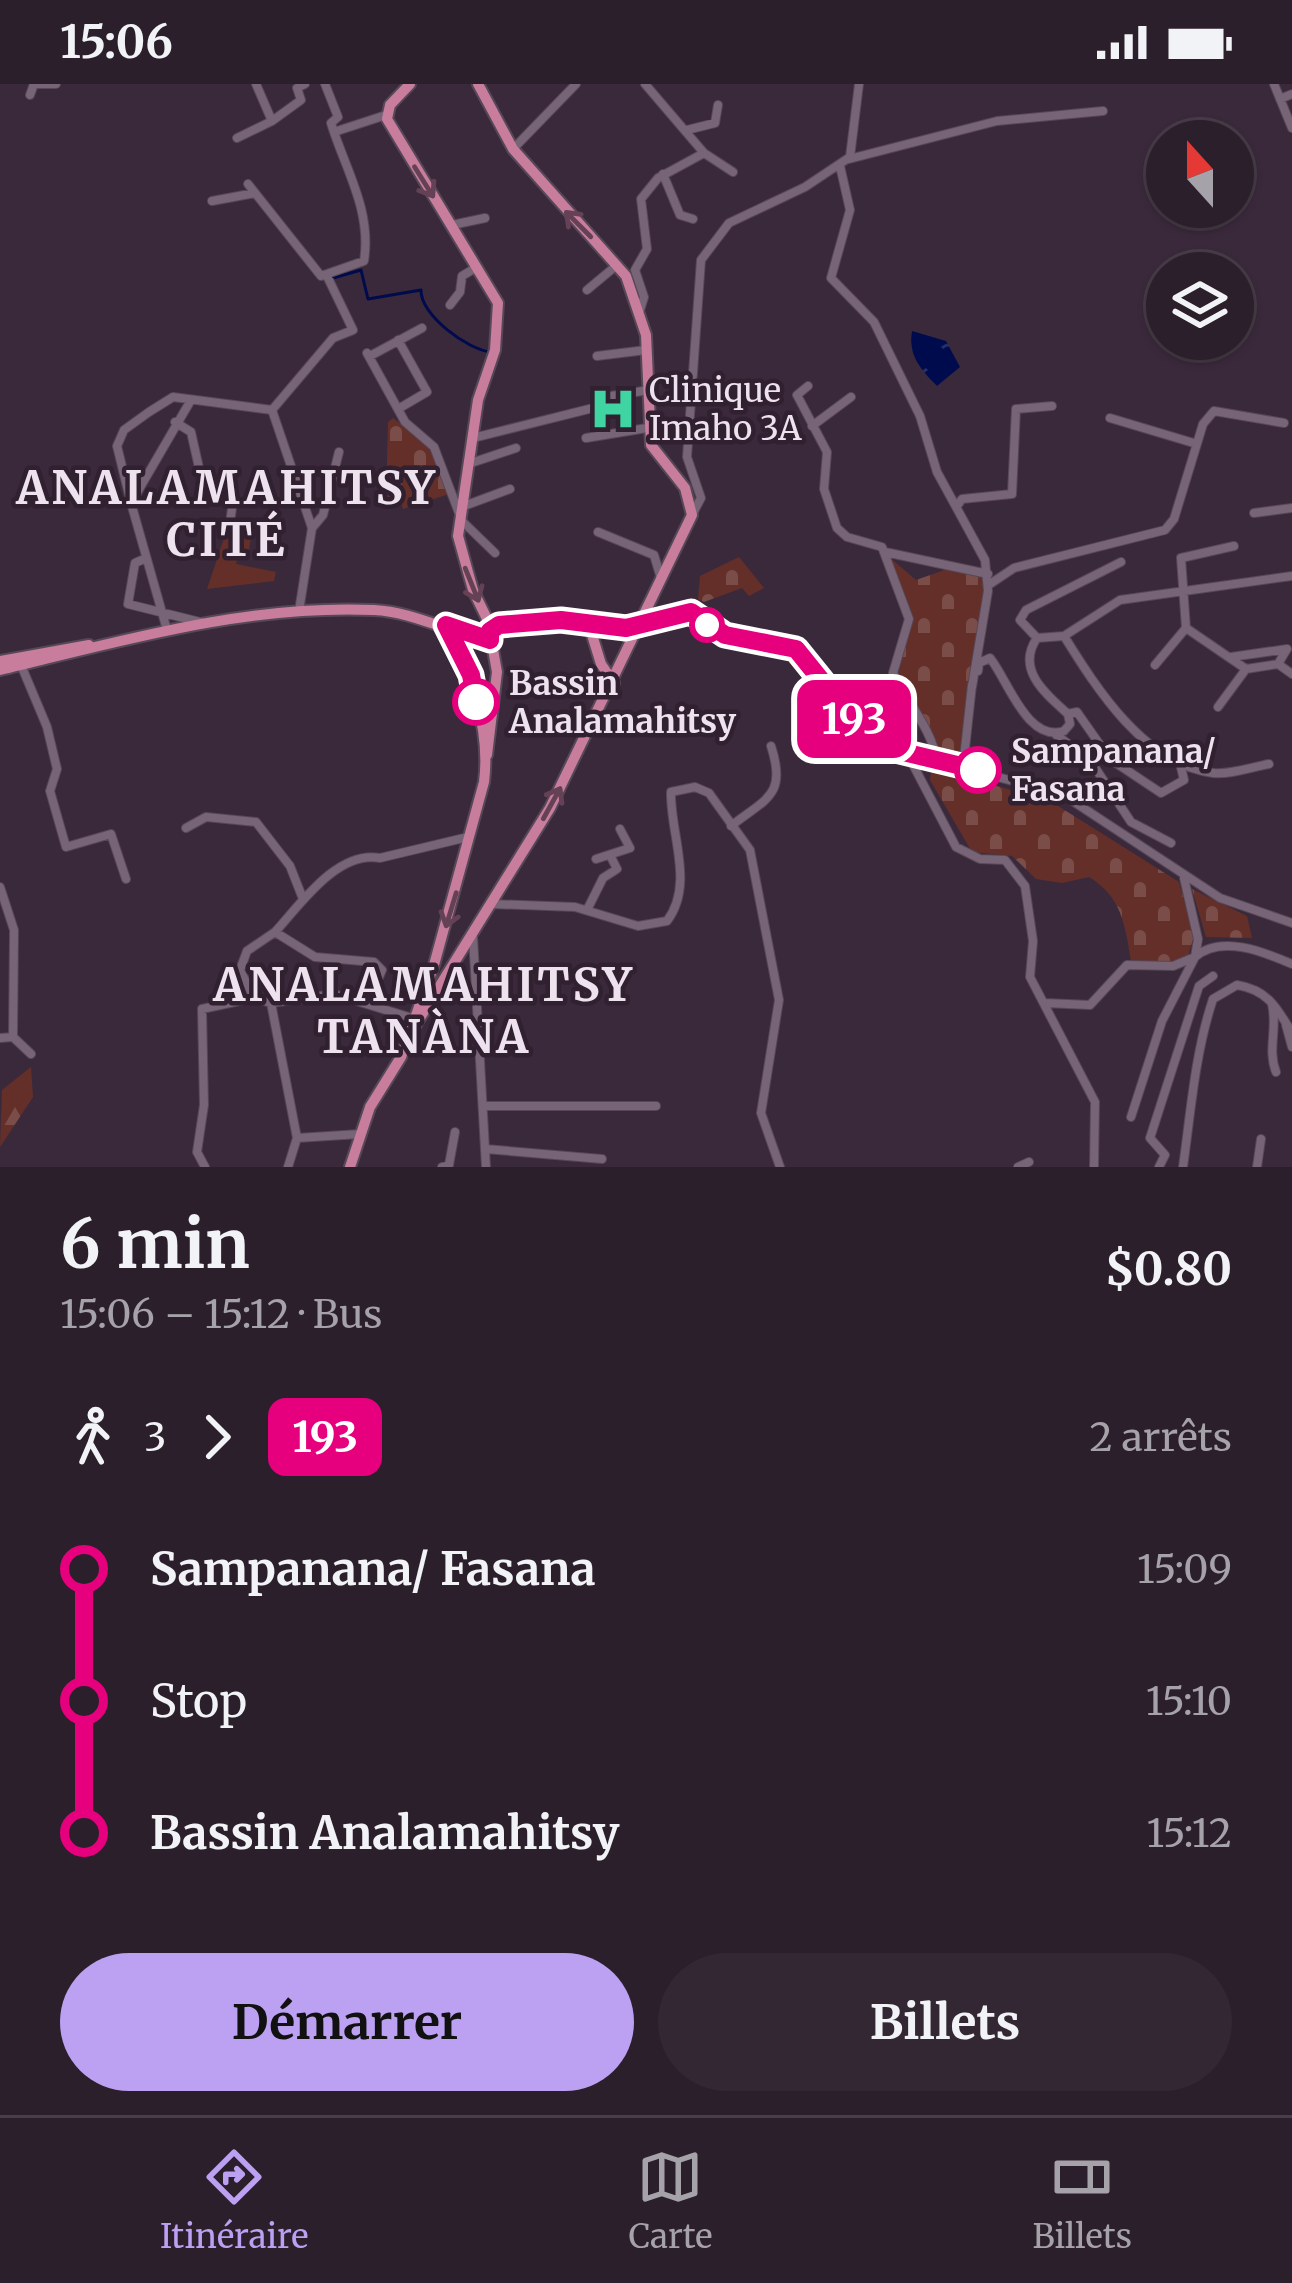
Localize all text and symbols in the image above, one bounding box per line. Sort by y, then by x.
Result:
text: 15:06 [60,14,173,70]
north arrow [1146,120,1254,228]
map controls [1146,120,1254,360]
one-way arrow [411,164,436,198]
one-way arrow [564,210,593,239]
button: layers [1146,252,1254,360]
place label: Clinique Imaho 3A [649,370,802,449]
hospital icon: Clinique Imaho 3A [588,384,638,434]
district label: ANALAMAHITSY CITÉ [15,460,438,568]
one-way arrow [463,565,484,602]
unlabelled marker [691,609,723,641]
place label: Bassin Analamahitsy [508,663,737,742]
marker: Bassin Analamahitsy [454,680,498,724]
line badge: 193 [785,680,923,758]
text: 193 [821,693,887,745]
place label: Sampanana/ Fasana [1011,731,1216,810]
marker: Sampanana/ Fasana [956,748,1000,792]
one-way arrow [541,787,564,822]
one-way arrow [439,890,461,928]
district label: ANALAMAHITSY TANÀNA [212,957,635,1065]
text: 6 min [60,1203,250,1286]
text: $0.80 [1105,1241,1232,1297]
text: 15:06 – 15:12 · Bus [60,1290,382,1339]
icon: walk [60,1404,126,1470]
icon: forward [184,1404,250,1470]
text: 193 [292,1411,358,1463]
text: 3 [144,1413,166,1462]
text: 2 arrêts [1089,1413,1232,1462]
text: Sampanana/ Fasana [150,1541,596,1597]
text: 15:09 [1137,1545,1232,1594]
text: Stop [150,1673,247,1729]
text: 15:10 [1146,1677,1232,1726]
text: Bassin Analamahitsy [150,1805,619,1861]
text: 15:12 [1146,1809,1232,1858]
button: Démarrer [60,1953,634,2091]
button: Billets [658,1953,1232,2091]
tab: Itinéraire [160,2144,308,2257]
tab: Carte [628,2144,712,2257]
tab: Billets [1032,2144,1132,2257]

